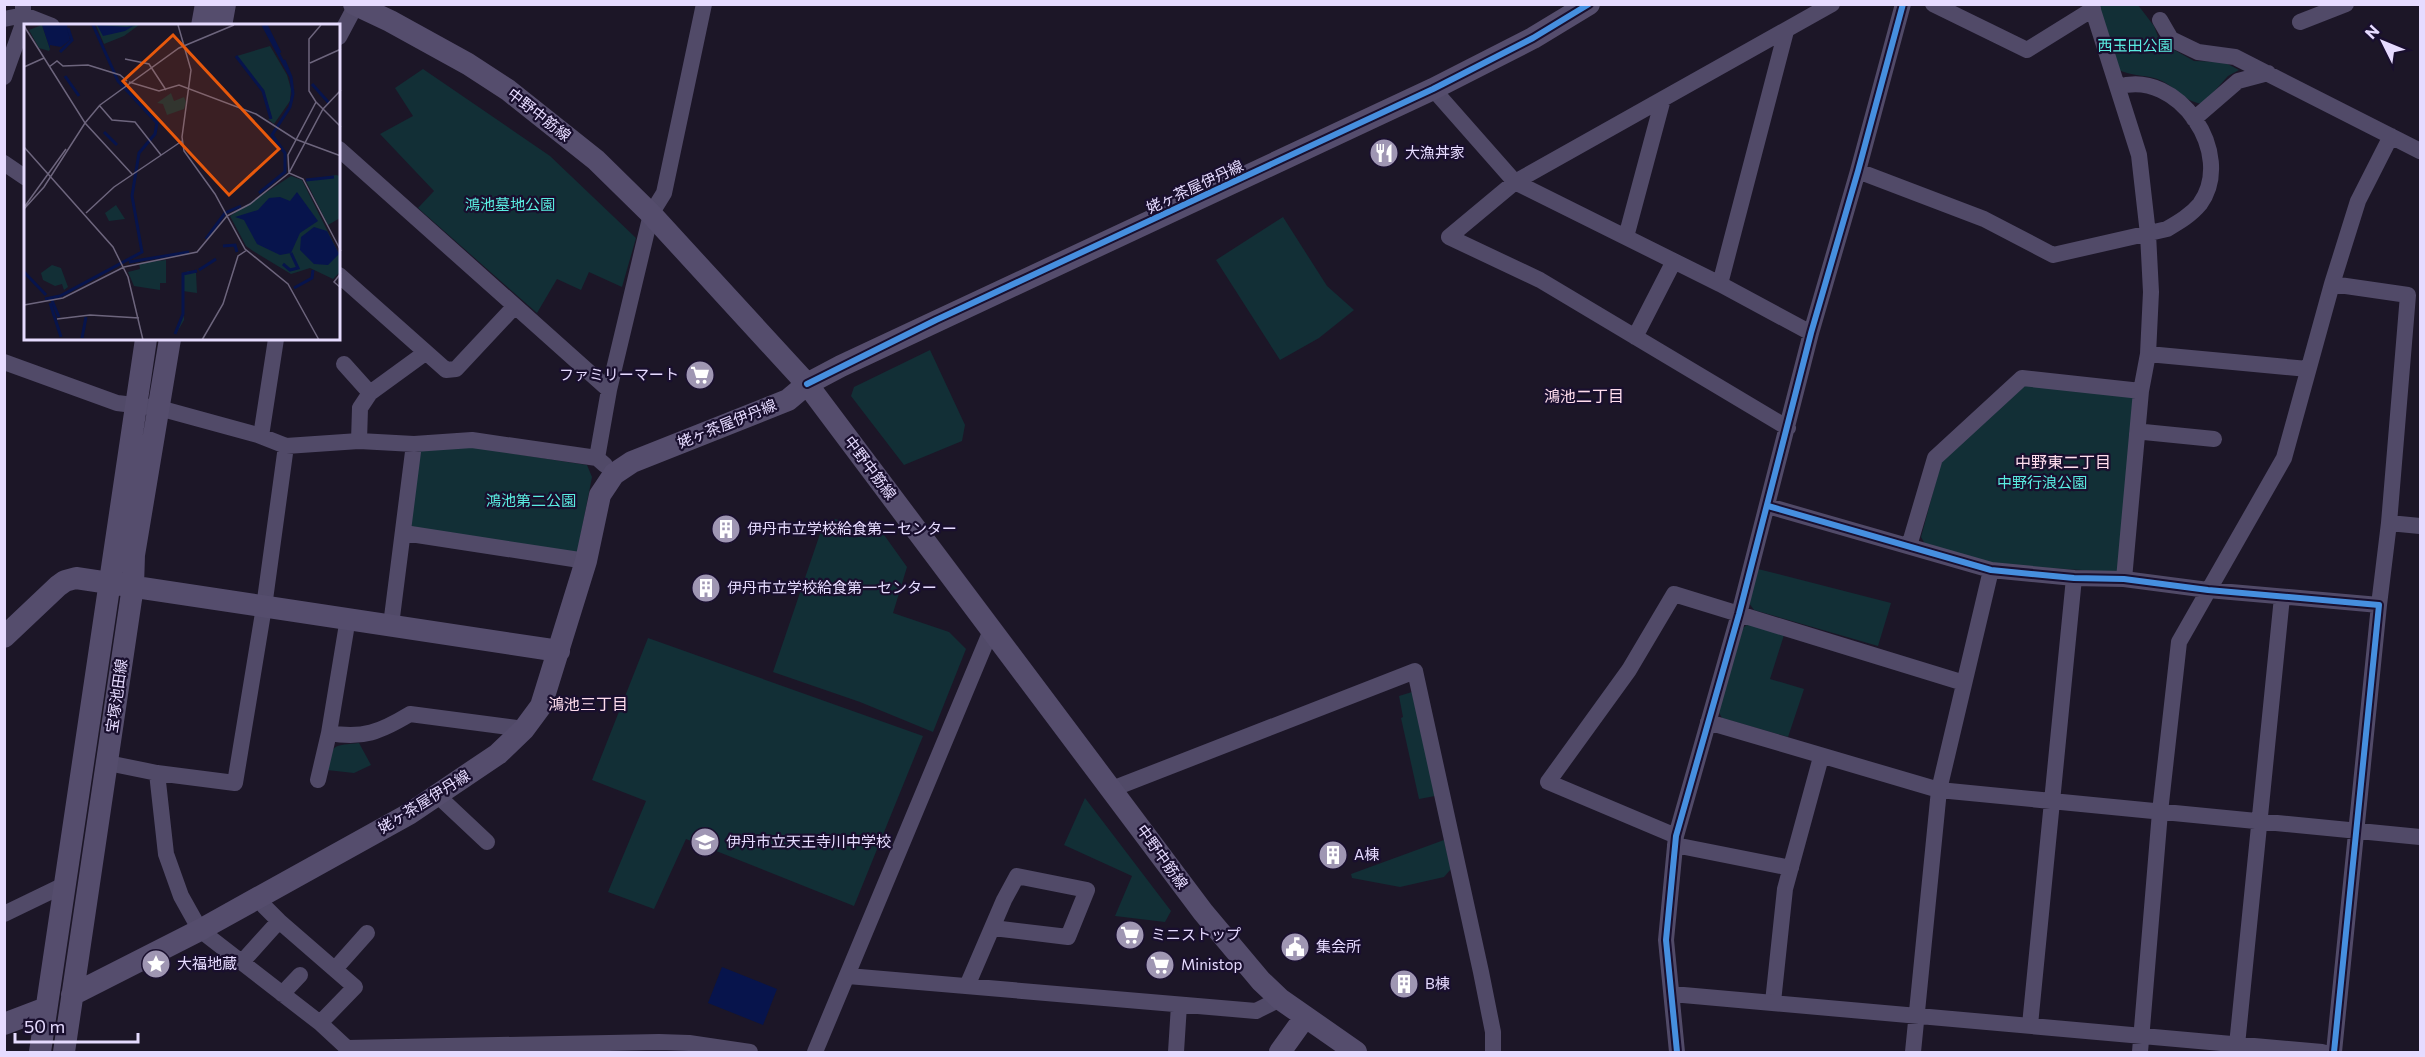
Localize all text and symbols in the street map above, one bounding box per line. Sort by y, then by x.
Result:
north arrow [2353,12,2413,72]
text: N [2361,21,2383,42]
inset map [24,24,340,340]
park label: 西玉田公園 [2097,36,2173,54]
street label: 中野中筋線 [505,84,575,144]
restaurant icon: 大漁丼家 [1368,137,1400,169]
place label: 大漁丼家 [1405,143,1465,161]
street label: 姥ヶ茶屋伊丹線 [1143,156,1246,216]
park label: 鴻池墓地公園 [465,195,555,213]
supermarket icon: ファミリーマート [684,359,716,391]
place label: ファミリーマート [559,365,679,383]
district label: 鴻池二丁目 [1544,386,1624,405]
street label: 姥ヶ茶屋伊丹線 [675,395,779,451]
street label: 中野中筋線 [841,432,901,503]
district label: 中野東二丁目 [2015,452,2111,471]
park label: 中野行浪公園 [1997,473,2087,491]
park label: 鴻池第二公園 [486,491,576,509]
building icon: 伊丹市立学校給食第ニセンター [710,513,742,545]
place label: 伊丹市立学校給食第ニセンター [747,519,957,537]
building icon: 伊丹市立学校給食第一センター [690,572,722,604]
place label: 伊丹市立学校給食第一センター [727,578,937,596]
street label: 宝塚池田線 [102,657,130,734]
district label: 鴻池三丁目 [548,694,628,713]
street label: 姥ヶ茶屋伊丹線 [374,766,473,837]
street label: 中野中筋線 [1133,821,1192,892]
school or university icon: 伊丹市立天王寺川中学校 [689,826,721,858]
place label: 伊丹市立天王寺川中学校 [726,832,891,850]
building icon: A棟 [1317,839,1349,871]
place label: A棟 [1354,845,1379,863]
supermarket icon: ミニストップ [1114,919,1146,951]
place label: ミニストップ [1151,925,1241,943]
public building icon: 集会所 [1279,931,1311,963]
place label: 集会所 [1316,937,1361,955]
place icon: 大福地蔵 [140,948,172,980]
supermarket icon: Ministop [1144,949,1176,981]
place label: 大福地蔵 [177,954,237,972]
place label: Ministop [1181,955,1242,973]
building icon: B棟 [1388,968,1420,1000]
place label: B棟 [1425,974,1450,992]
scale bar [15,1006,138,1044]
text: 50 m [24,1015,65,1037]

